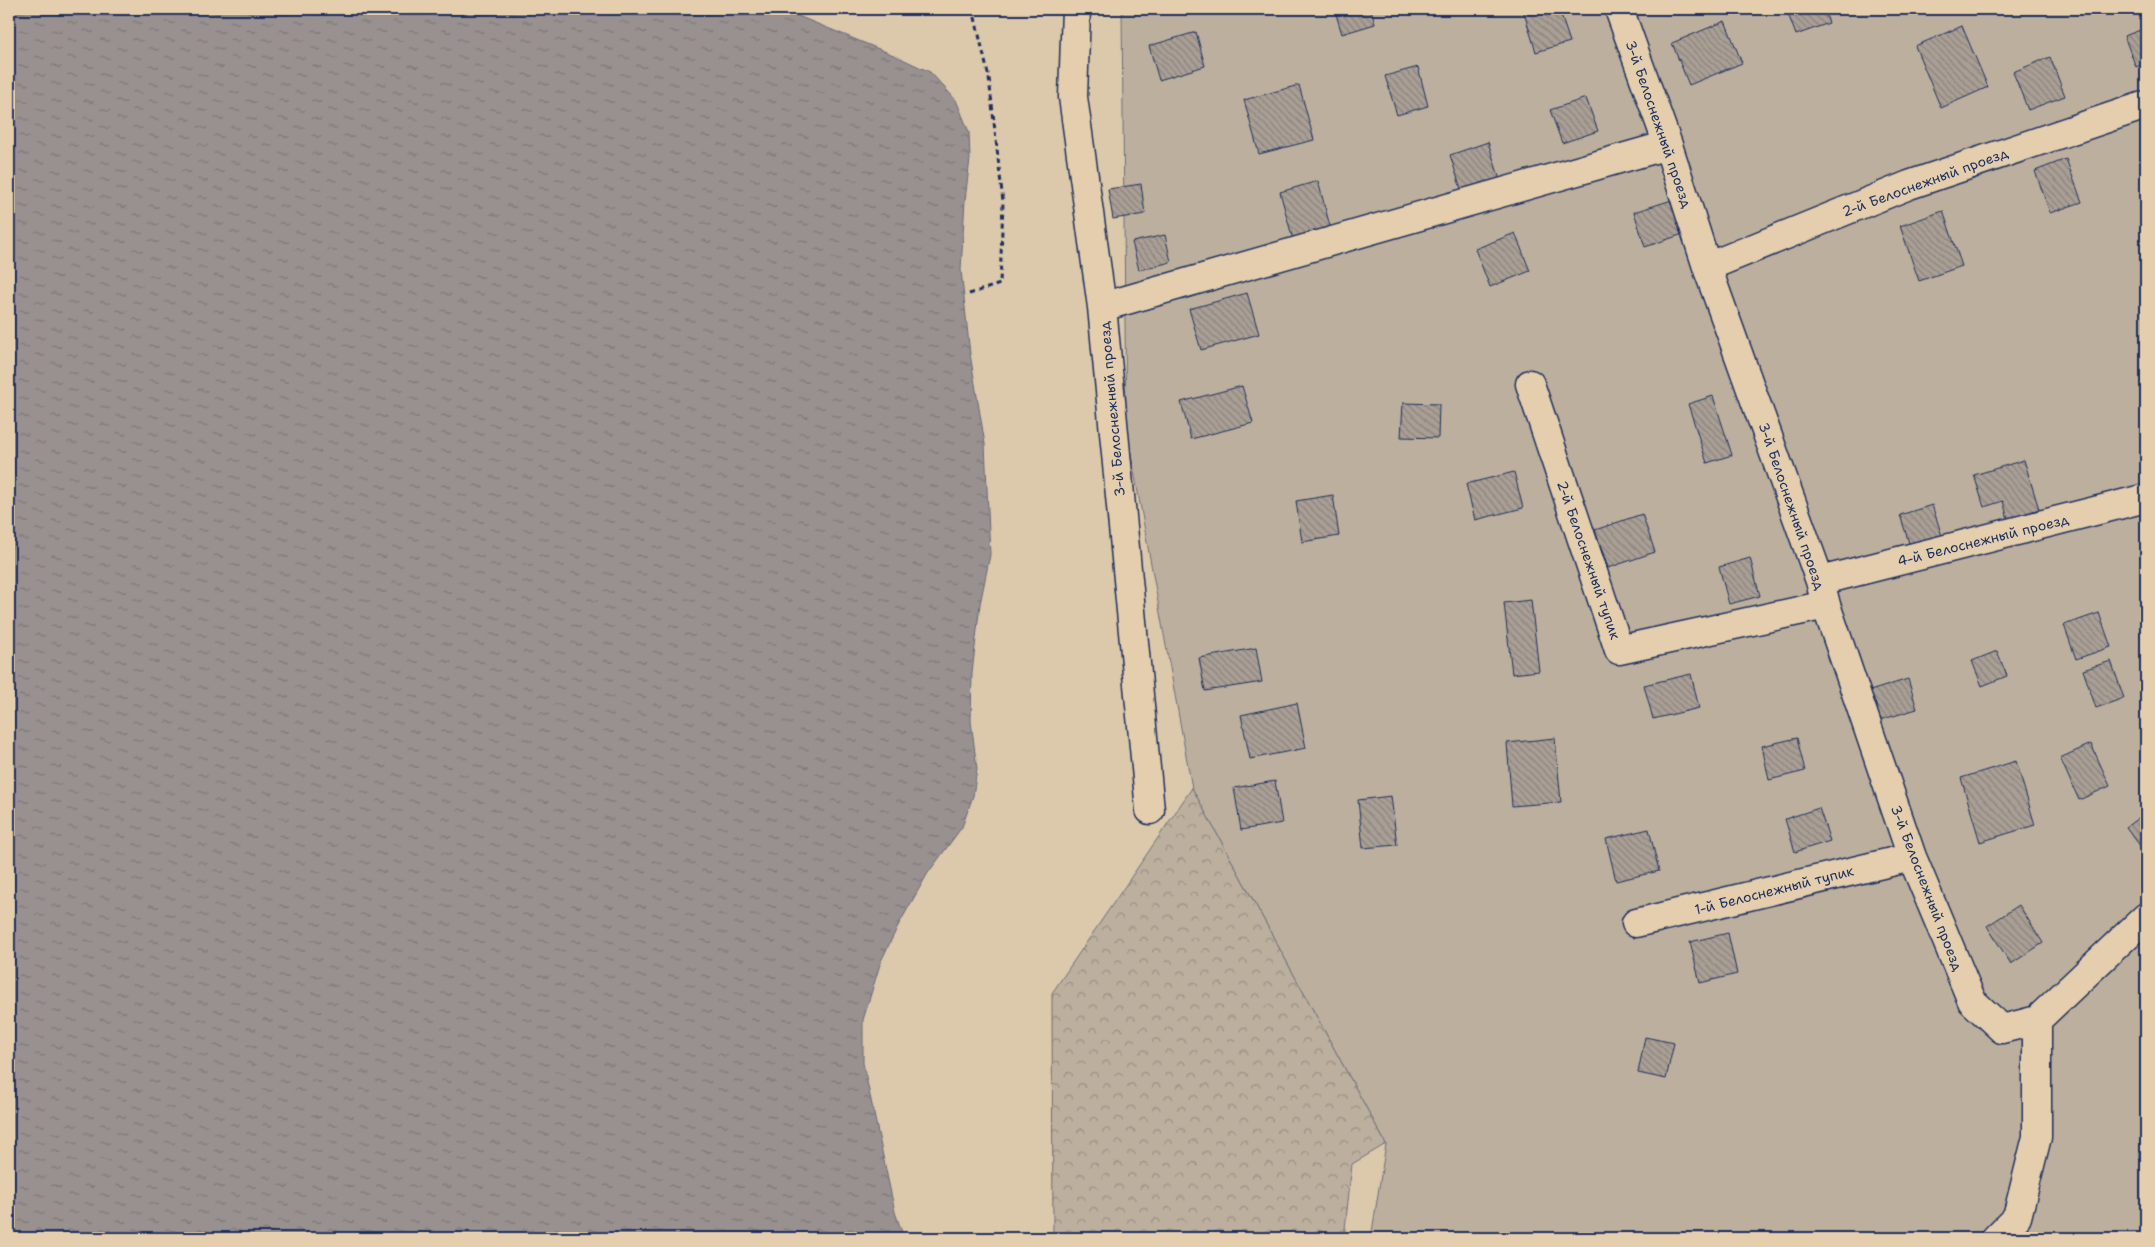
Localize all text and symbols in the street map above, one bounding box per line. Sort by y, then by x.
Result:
street label: 3-й Белоснежный проезд [1622,38,1696,210]
street label: 2-й Белоснежный проезд [1840,144,2011,220]
street label: 3-й Белоснежный проезд [1095,320,1129,497]
street label: 3-й Белоснежный проезд [1755,420,1829,592]
street label: 2-й Белоснежный тупик [1553,478,1625,642]
street label: 4-й Белоснежный проезд [1895,510,2071,570]
street label: 3-й Белоснежный проезд [1887,803,1967,973]
street label: 1-й Белоснежный тупик [1692,861,1856,919]

